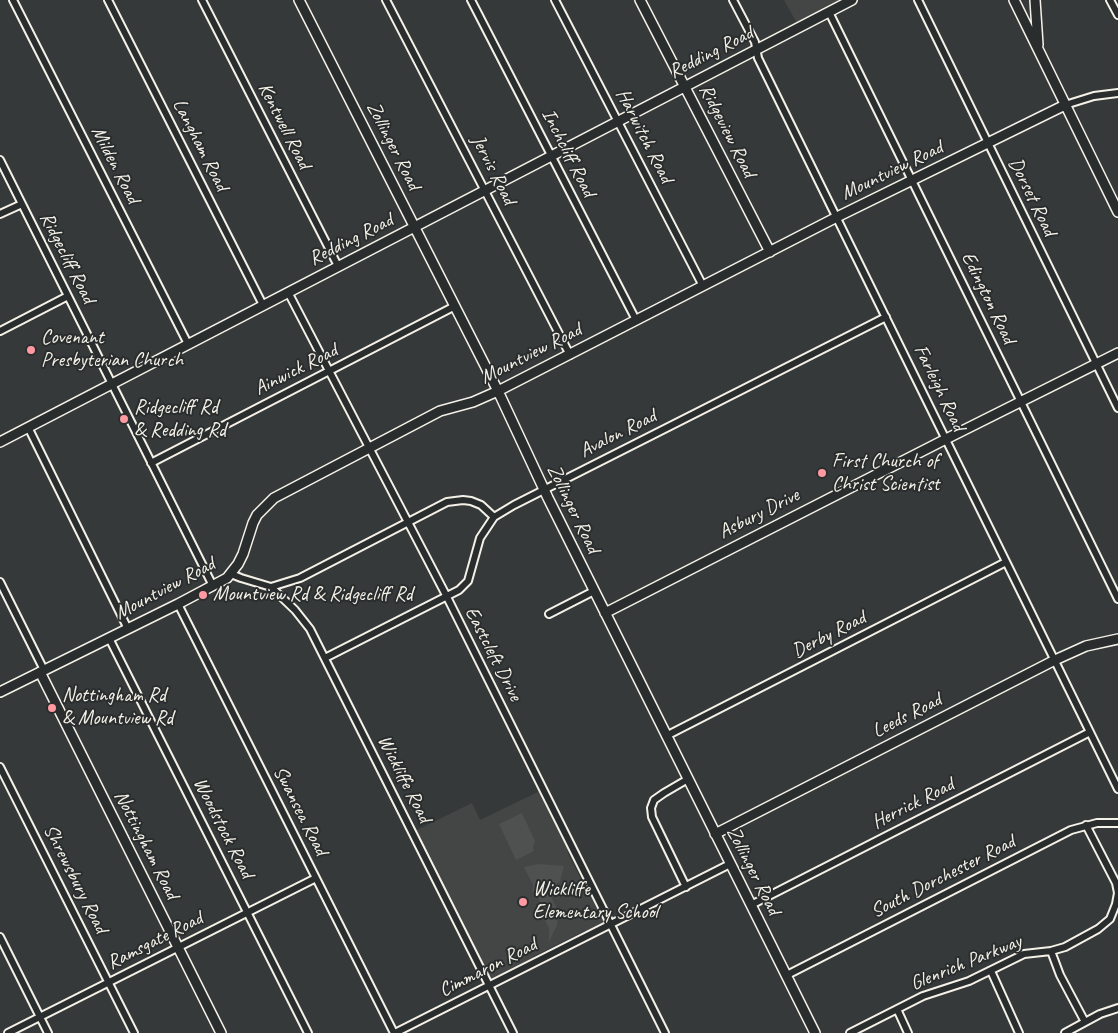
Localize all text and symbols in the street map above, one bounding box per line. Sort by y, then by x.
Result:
street label: Redding Road [665,22,757,84]
street label: Kentwell Road [252,79,316,173]
street label: Ridgeview Road [693,80,761,182]
street label: Harwitch Road [610,85,678,187]
street label: Langham Road [167,95,233,195]
street label: Zollinger Road [361,98,425,194]
street label: Inchcliff Road [536,105,600,201]
street label: Milden Road [85,122,145,208]
street label: Jervis Road [465,131,521,209]
street label: Mountview Road [837,136,947,206]
street label: Dorset Road [1003,154,1061,240]
street label: Ridgecliff Road [34,209,100,307]
street label: Redding Road [305,209,397,271]
street label: Edington Road [955,248,1021,348]
street label: Mountview Road [477,318,585,390]
place label: Covenant Presbyterian Church [41,326,183,373]
street label: Ainwick Road [250,339,342,401]
street label: Farleigh Road [908,341,970,435]
marker: Covenant Presbyterian Church [25,344,37,356]
place label: Ridgecliff Rd & Redding Rd [134,396,226,443]
street label: Avalon Road [576,404,660,464]
marker: Ridgecliff Rd & Redding Rd [118,413,130,425]
place label: First Church of Christ Scientist [832,450,939,497]
street label: Zollinger Road [541,461,605,557]
marker: First Church of Christ Scientist [816,467,828,479]
street label: Asbury Drive [715,483,803,545]
street label: Mountview Road [111,553,219,625]
place label: Mountview Rd & Ridgecliff Rd [213,583,413,607]
marker: Mountview Rd & Ridgecliff Rd [197,589,209,601]
street label: Eastcleft Drive [459,603,527,705]
street label: Derby Road [788,606,870,664]
place label: Nottingham Rd & Mountview Rd [62,684,173,731]
street label: Leeds Road [868,688,946,744]
marker: Nottingham Rd & Mountview Rd [46,702,58,714]
street label: Wickliffe Road [372,731,436,827]
street label: Swansea Road [267,762,333,860]
street label: Herrick Road [868,773,958,835]
street label: Woodstock Road [187,774,259,882]
street label: Nottingham Road [108,787,184,903]
street label: Shrewsbury Road [37,821,113,937]
street label: Zollinger Road [721,823,785,919]
street label: South Dorchester Road [867,830,1019,924]
place label: Wickliffe Elementary School [533,878,658,925]
marker: Wickliffe Elementary School [517,896,529,908]
street label: Ramsgate Road [103,907,207,975]
street label: Glenrich Parkway [907,930,1025,996]
street label: Cimmaron Road [435,933,541,1003]

